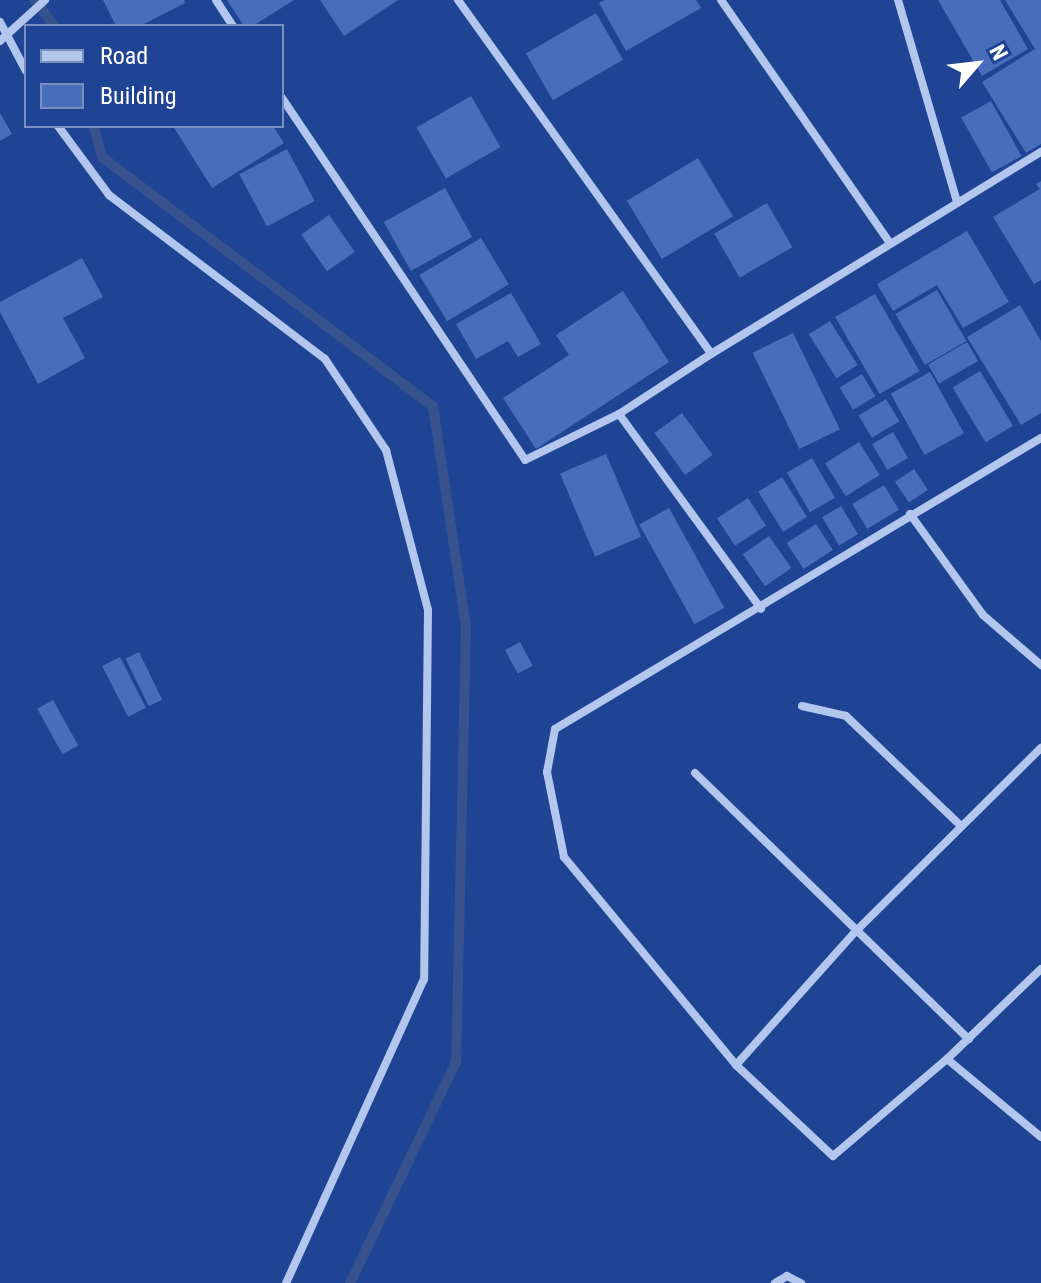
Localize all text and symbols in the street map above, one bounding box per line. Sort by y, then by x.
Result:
legend [24,24,284,128]
north arrow [937,24,1017,104]
text: N [984,41,1013,64]
text: Road [100,42,148,70]
text: Building [100,82,177,110]

